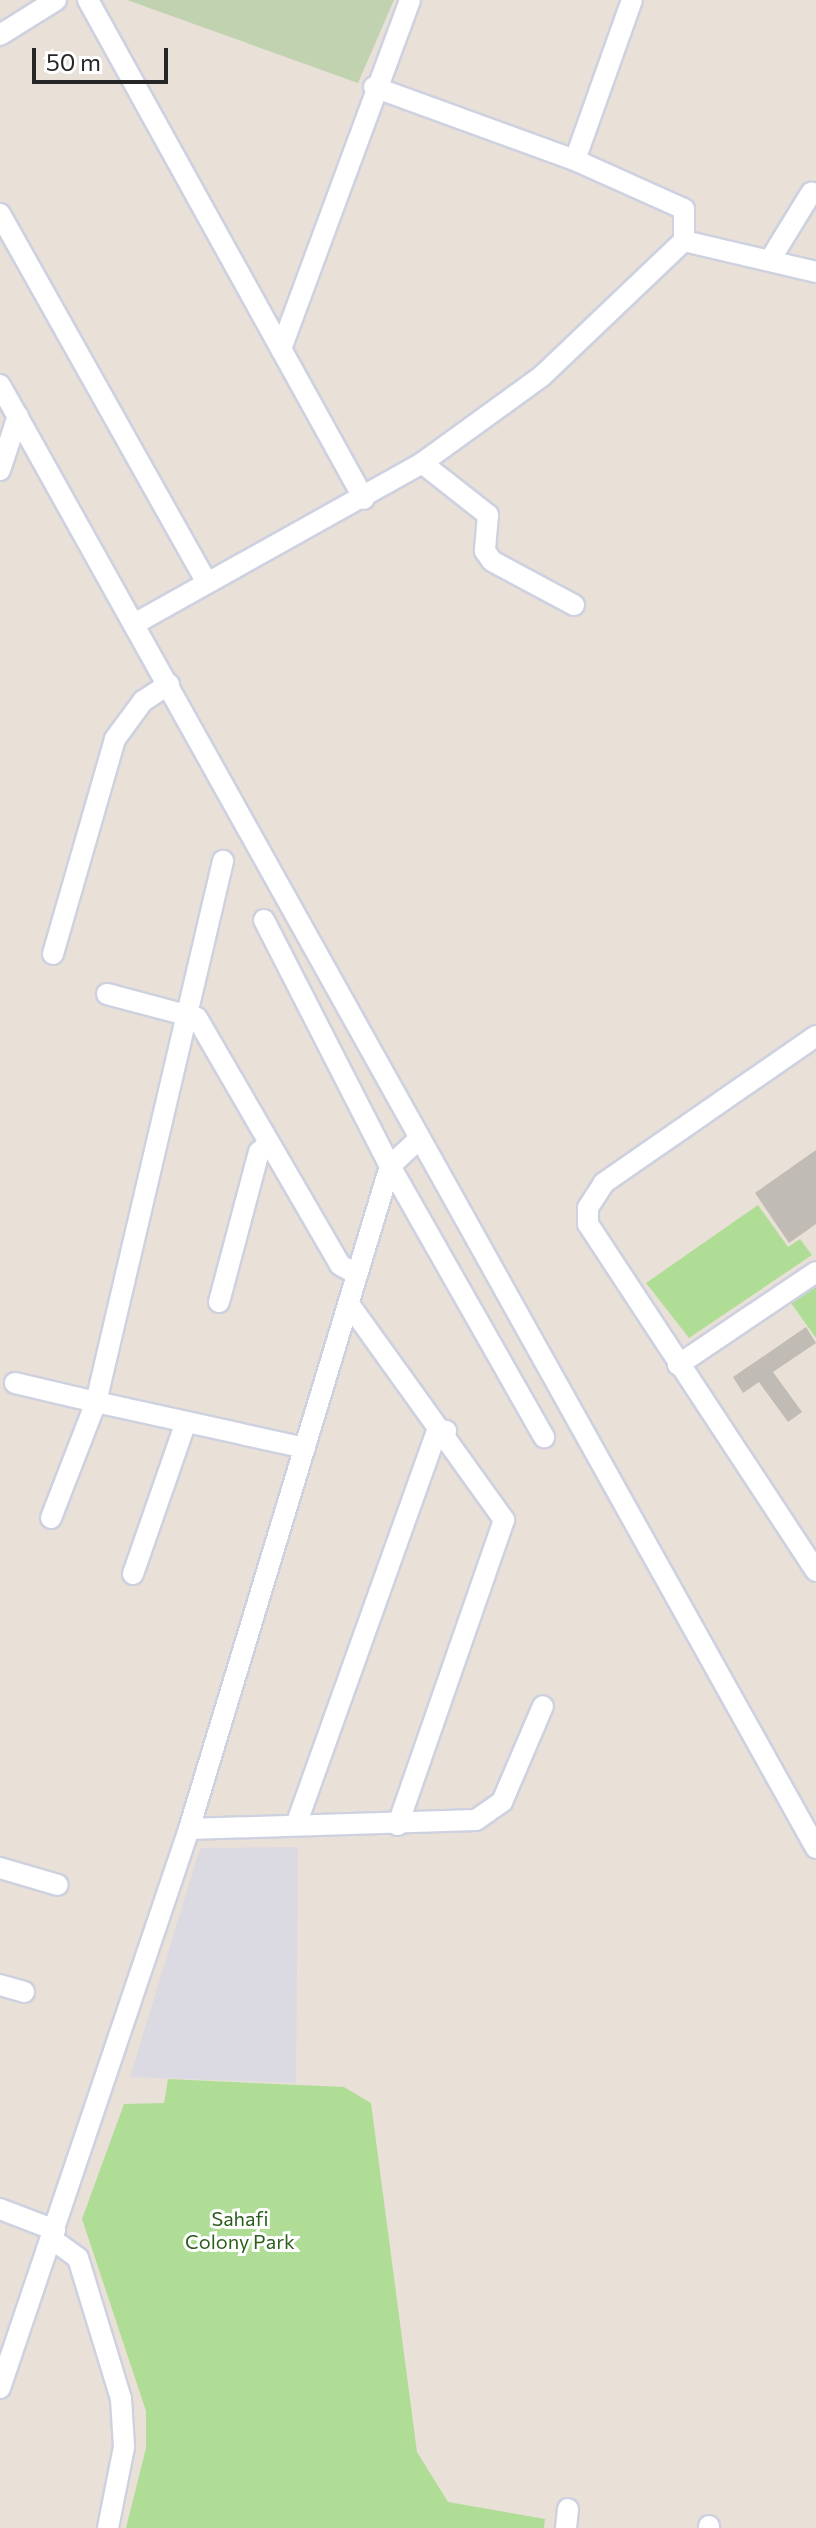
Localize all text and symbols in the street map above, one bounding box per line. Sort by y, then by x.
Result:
scale bar [36,32,172,82]
text: 50 m [46,47,101,76]
park label: Sahafi Colony Park [185,2206,295,2253]

